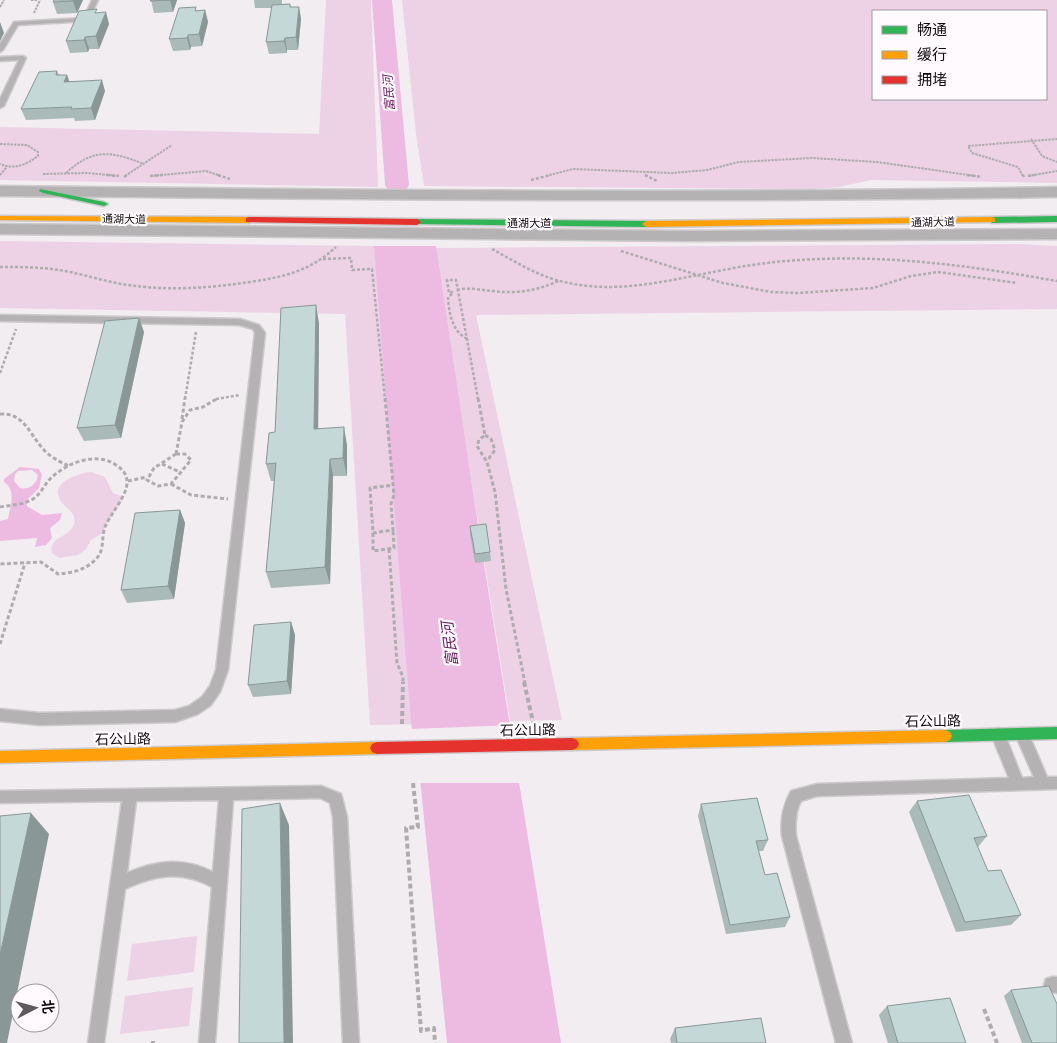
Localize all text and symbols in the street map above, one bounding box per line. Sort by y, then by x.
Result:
legend [872,10,1047,100]
text: 畅通 [917,19,947,40]
text: 缓行 [917,44,947,65]
text: 拥堵 [917,69,947,90]
water label: 富民河 [380,72,398,112]
street label: 通湖大道 [102,212,146,227]
street label: 通湖大道 [911,215,955,230]
street label: 通湖大道 [507,216,551,231]
water label: 富民河 [436,617,463,668]
street label: 石公山路 [905,711,961,731]
street label: 石公山路 [500,720,556,740]
street label: 石公山路 [95,729,151,749]
north arrow [10,983,60,1033]
text: 北 [37,999,59,1015]

